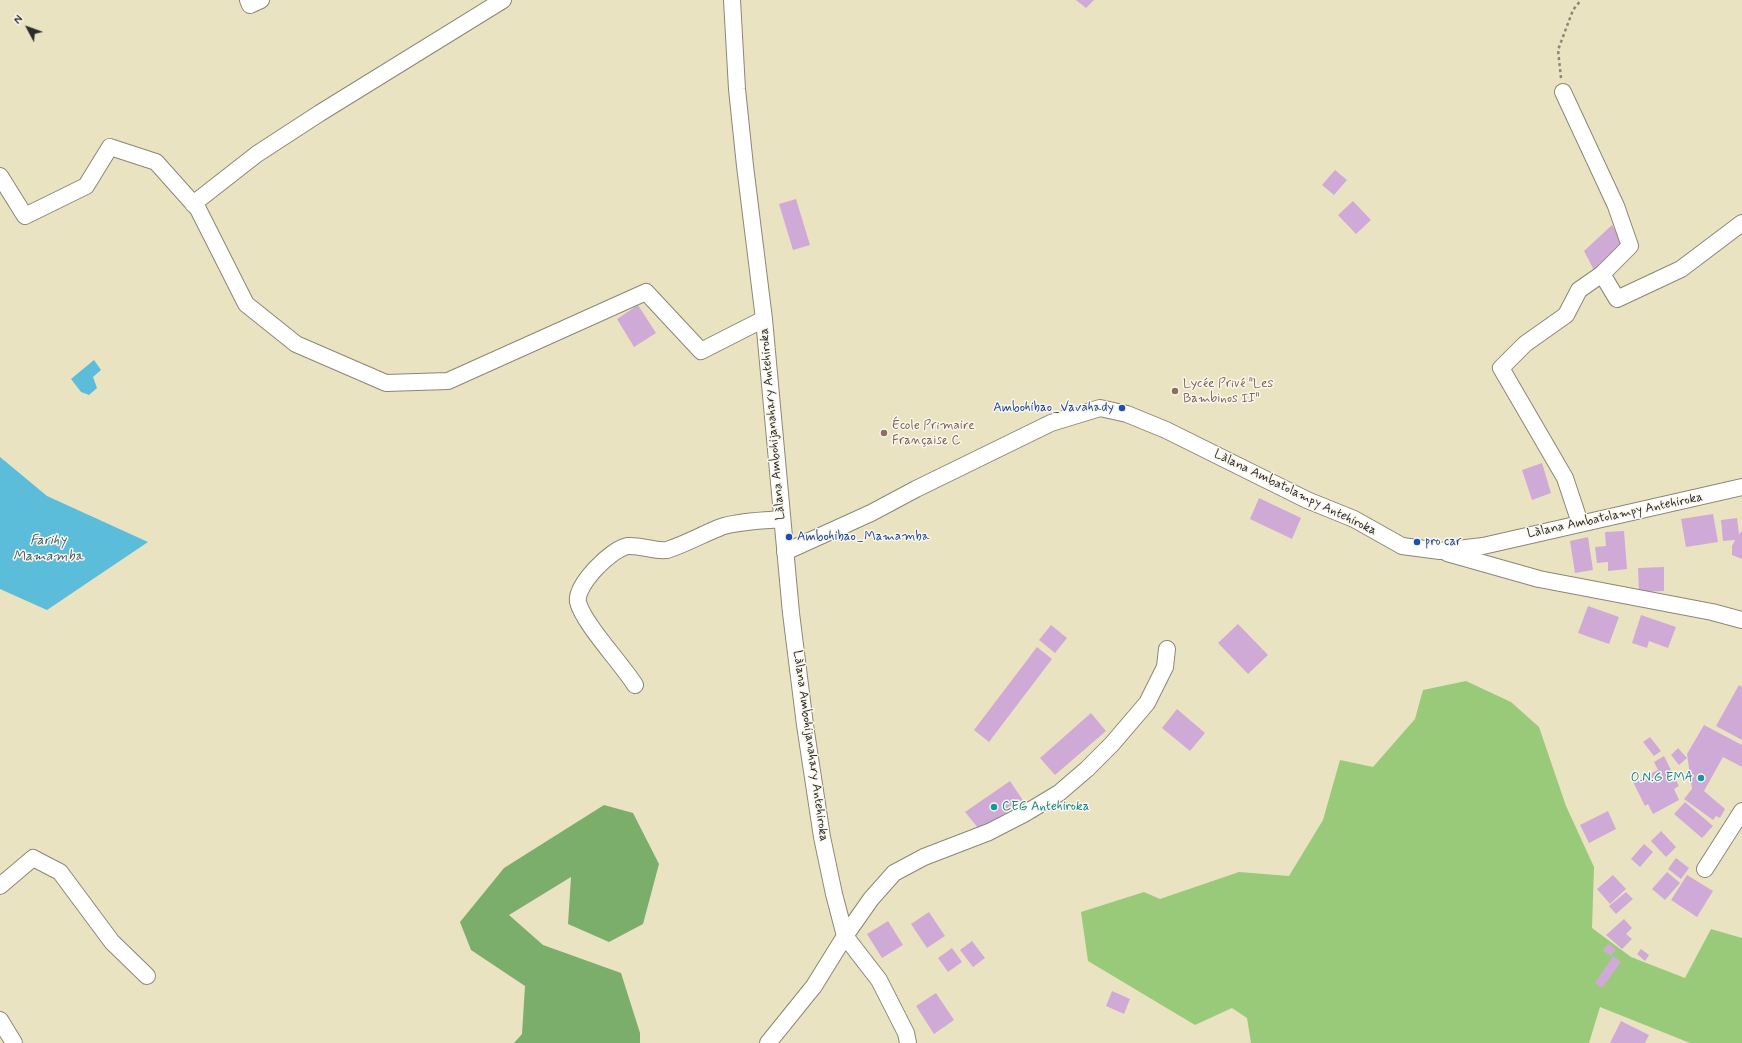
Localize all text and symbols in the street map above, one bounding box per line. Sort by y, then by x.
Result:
north arrow [8,8,48,48]
text: N [11,13,27,27]
street label: Làlana Ambohijanahary Antehiroka [757,327,789,521]
place label: Lycée Privé "Les Bambinos II" [1183,376,1273,407]
marker: Lycée Privé "Les Bambinos II" [1170,386,1180,396]
place label: Ambohibao_Vavahady [993,400,1114,416]
marker: Ambohibao_Vavahady [1117,403,1127,413]
place label: École Primaire Française C [892,418,975,449]
marker: École Primaire Française C [879,428,889,438]
street label: Làlana Ambatolampy Antehiroka [1211,447,1379,539]
street label: Làlana Ambatolampy Antehiroka [1526,490,1704,542]
place label: Ambohibao_Mamamba [797,529,929,545]
marker: Ambohibao_Mamamba [784,532,794,542]
water label: Farihy Mamamba [13,533,83,566]
place label: pro car [1425,534,1461,550]
marker: pro car [1412,537,1422,547]
street label: Làlana Ambohijanahary Antehiroka [789,649,831,843]
place label: O.N.G EMA [1631,770,1693,786]
marker: O.N.G EMA [1696,773,1706,783]
place label: CEG Antehiroka [1002,799,1089,815]
marker: CEG Antehiroka [989,802,999,812]

